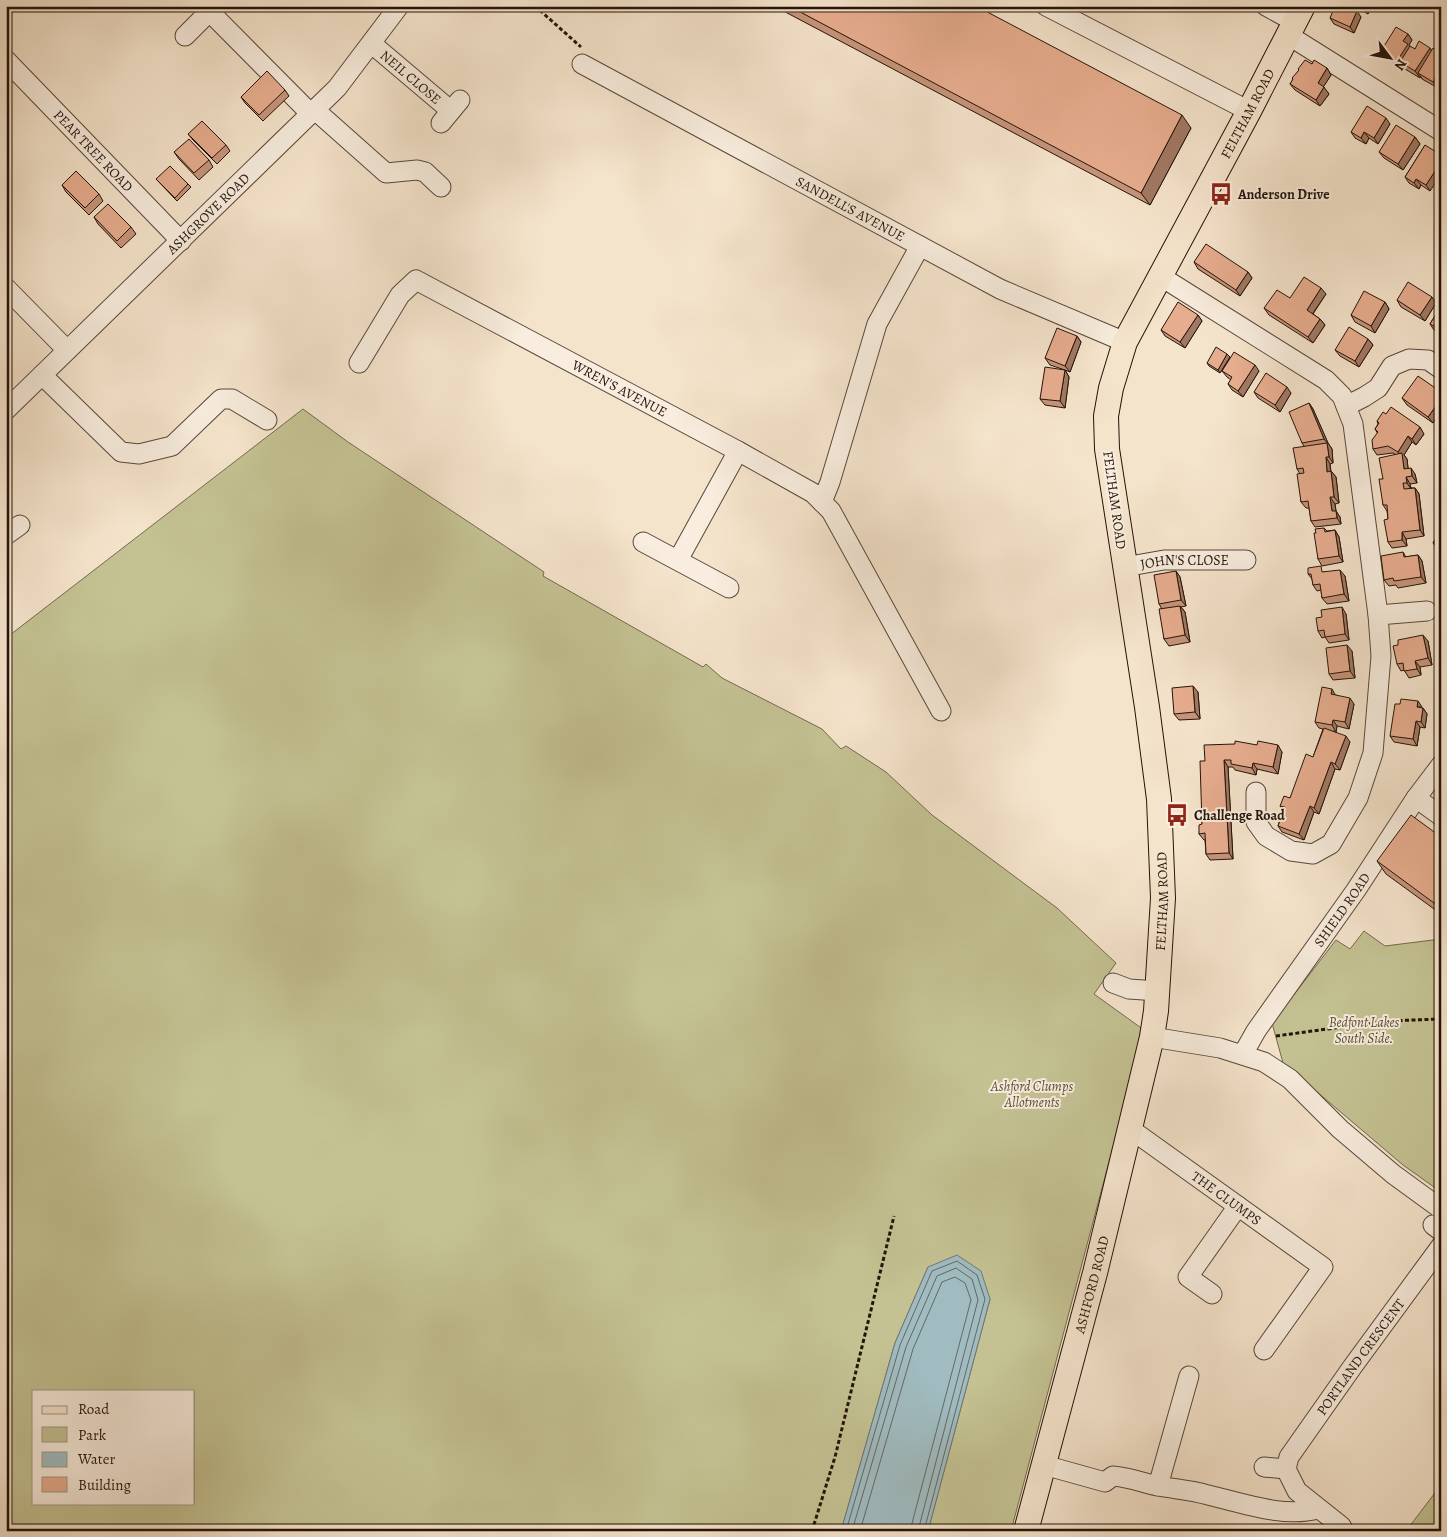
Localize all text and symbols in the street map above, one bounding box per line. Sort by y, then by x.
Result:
north arrow [1364,32,1414,82]
street label: NEIL CLOSE [376,46,445,109]
text: N [1390,55,1411,74]
street label: FELTHAM ROAD [1216,65,1279,162]
street label: PEAR TREE ROAD [49,106,137,196]
street label: ASHGROVE ROAD [162,169,254,259]
street label: SANDELL'S AVENUE [792,172,908,246]
bus stop icon: Anderson Drive [1208,181,1234,207]
place label: Anderson Drive [1237,185,1330,204]
street label: WREN'S AVENUE [568,355,670,422]
street label: FELTHAM ROAD [1098,450,1131,550]
street label: JOHN'S CLOSE [1139,551,1229,574]
bus stop icon: Challenge Road [1164,802,1190,828]
place label: Challenge Road [1194,806,1285,825]
street label: FELTHAM ROAD [1151,851,1173,951]
street label: SHIELD ROAD [1310,869,1375,951]
park label: Bedfont Lakes South Side. [1329,1013,1400,1048]
park label: Ashford Clumps Allotments [990,1077,1073,1112]
street label: THE CLUMPS [1188,1167,1265,1230]
street label: ASHFORD ROAD [1070,1234,1114,1337]
street label: PORTLAND CRESCENT [1312,1295,1409,1419]
legend [32,1390,195,1504]
text: Road [78,1399,110,1419]
text: Park [78,1425,107,1445]
text: Water [77,1449,115,1469]
text: Building [78,1475,131,1495]

